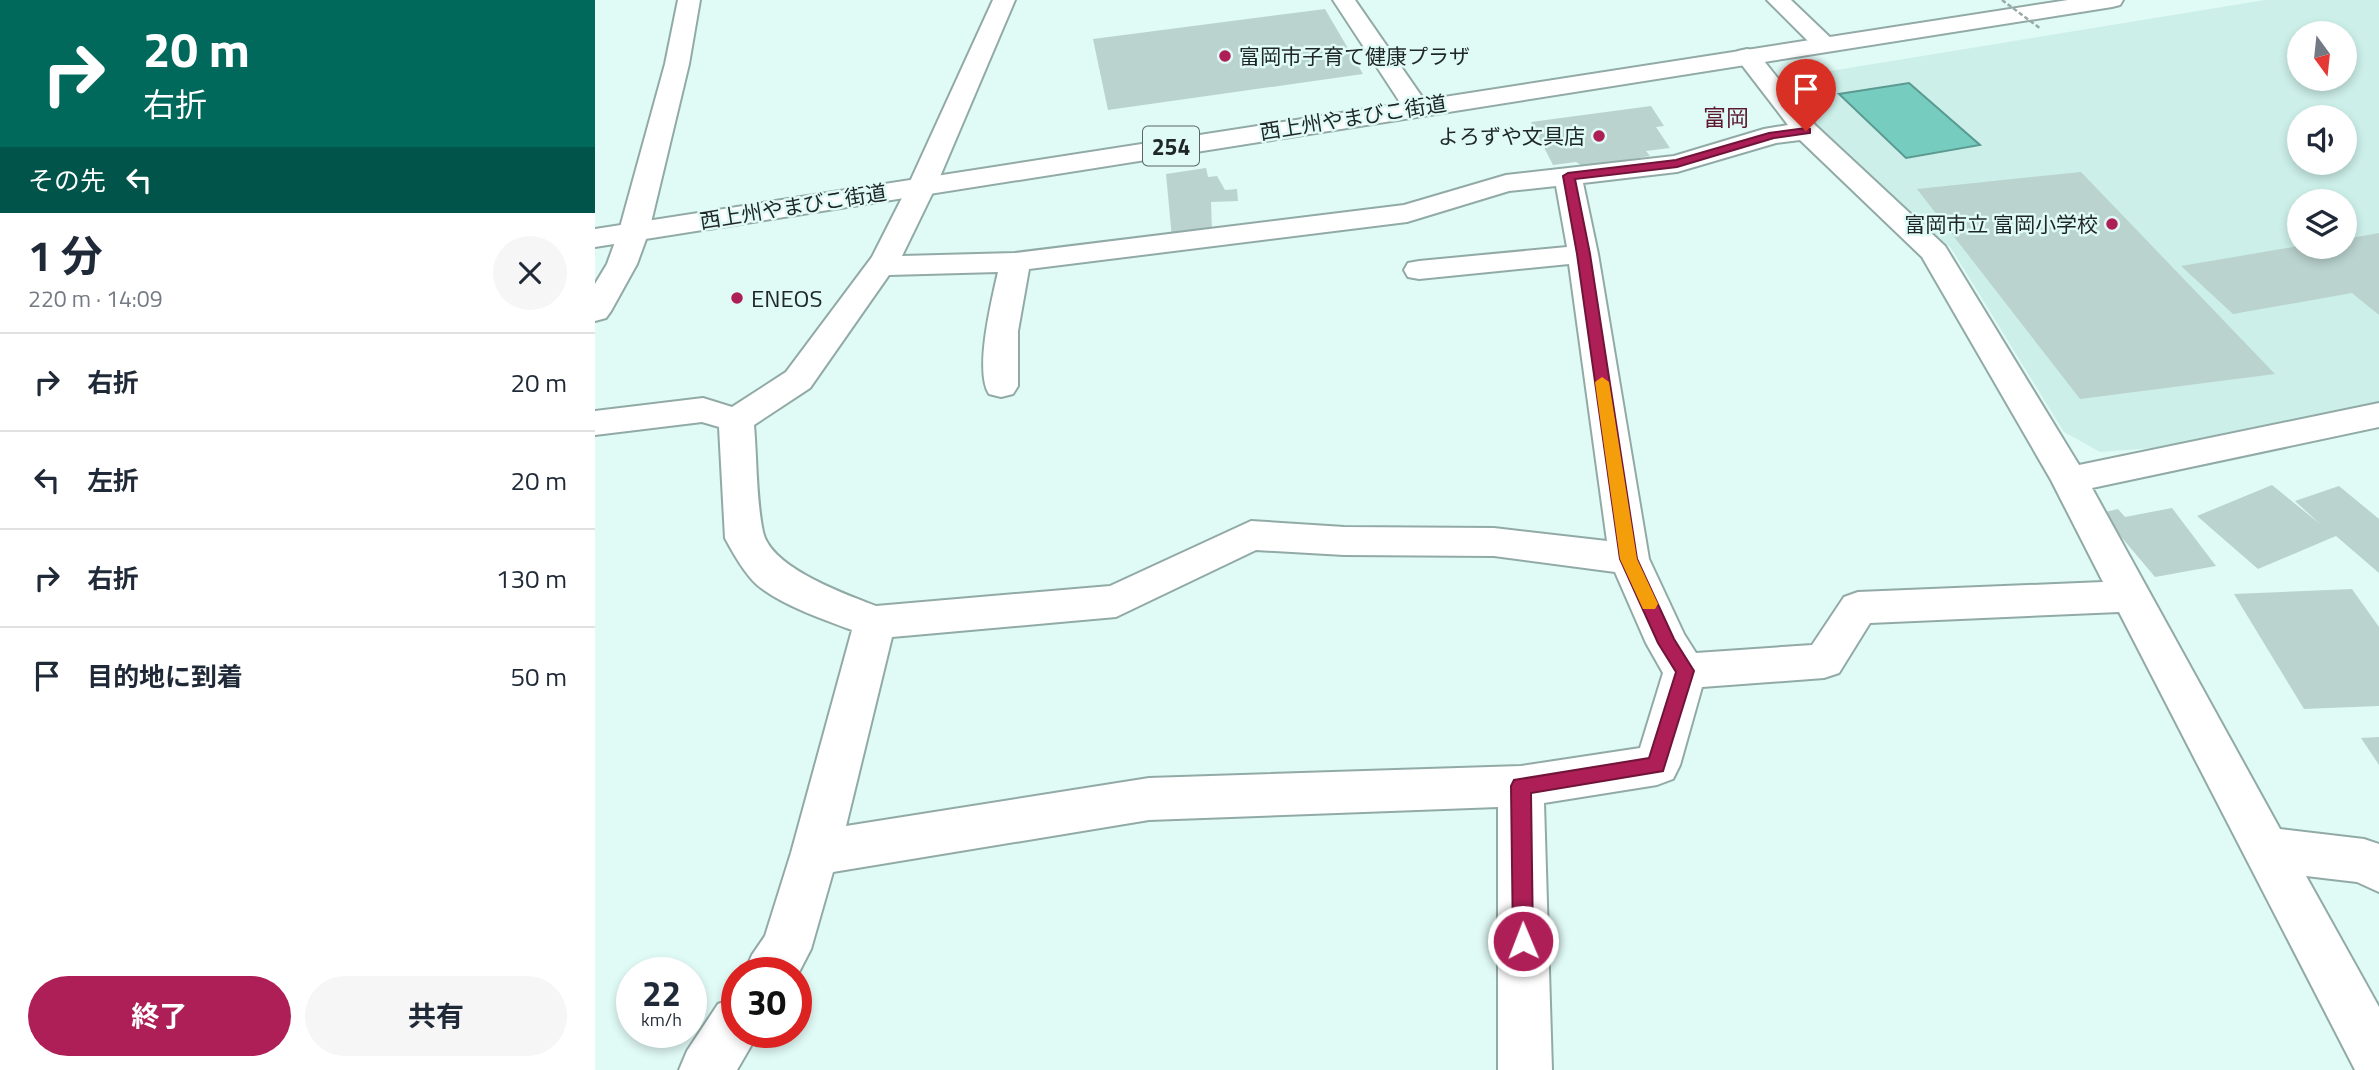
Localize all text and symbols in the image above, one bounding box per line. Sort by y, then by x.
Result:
text: 20 m [143,11,250,86]
north arrow [2287,21,2357,91]
map controls [2287,21,2357,259]
icon: right [28,28,119,119]
place label: 富岡市子育て健康プラザ [1239,40,1470,72]
marker: 富岡市子育て健康プラザ [1217,48,1233,64]
pin [1776,59,1836,131]
icon: arrive [1787,70,1825,108]
text: 右折 [143,80,207,128]
street label: 西上州やまびこ街道 [1257,86,1449,148]
district label: 富岡 [1703,100,1749,135]
button: sound [2287,105,2357,175]
place label: よろずや文具店 [1438,120,1585,152]
road number: 254 [1143,127,1199,166]
marker: よろずや文具店 [1591,128,1607,144]
text: その先 [28,161,106,200]
icon: left [120,161,158,199]
street label: 西上州やまびこ街道 [697,175,889,237]
button: layers [2287,189,2357,259]
place label: 富岡市立 富岡小学校 [1904,208,2098,240]
marker: 富岡市立 富岡小学校 [2104,216,2120,232]
text: 1 分 [28,223,103,287]
button: close [493,236,567,310]
place label: ENEOS [751,280,822,316]
text: 220 m · 14:09 [28,281,163,316]
marker: ENEOS [729,290,745,306]
icon: right [28,363,66,401]
text: 右折 [87,363,139,402]
text: 20 m [510,363,567,402]
icon: left [28,461,66,499]
text: 左折 [87,461,139,500]
text: 20 m [510,461,567,500]
icon: right [28,559,66,597]
text: 右折 [87,559,139,598]
text: 130 m [496,559,567,598]
icon: arrive [28,657,66,695]
text: 目的地に到着 [87,657,243,696]
text: 50 m [510,657,567,696]
position arrow [1486,904,1560,978]
speed limit sign: 30 [721,957,812,1048]
text: 22 [642,966,681,1020]
button: 終了 [28,976,291,1056]
button: 共有 [305,976,567,1056]
text: km/h [641,1006,682,1033]

